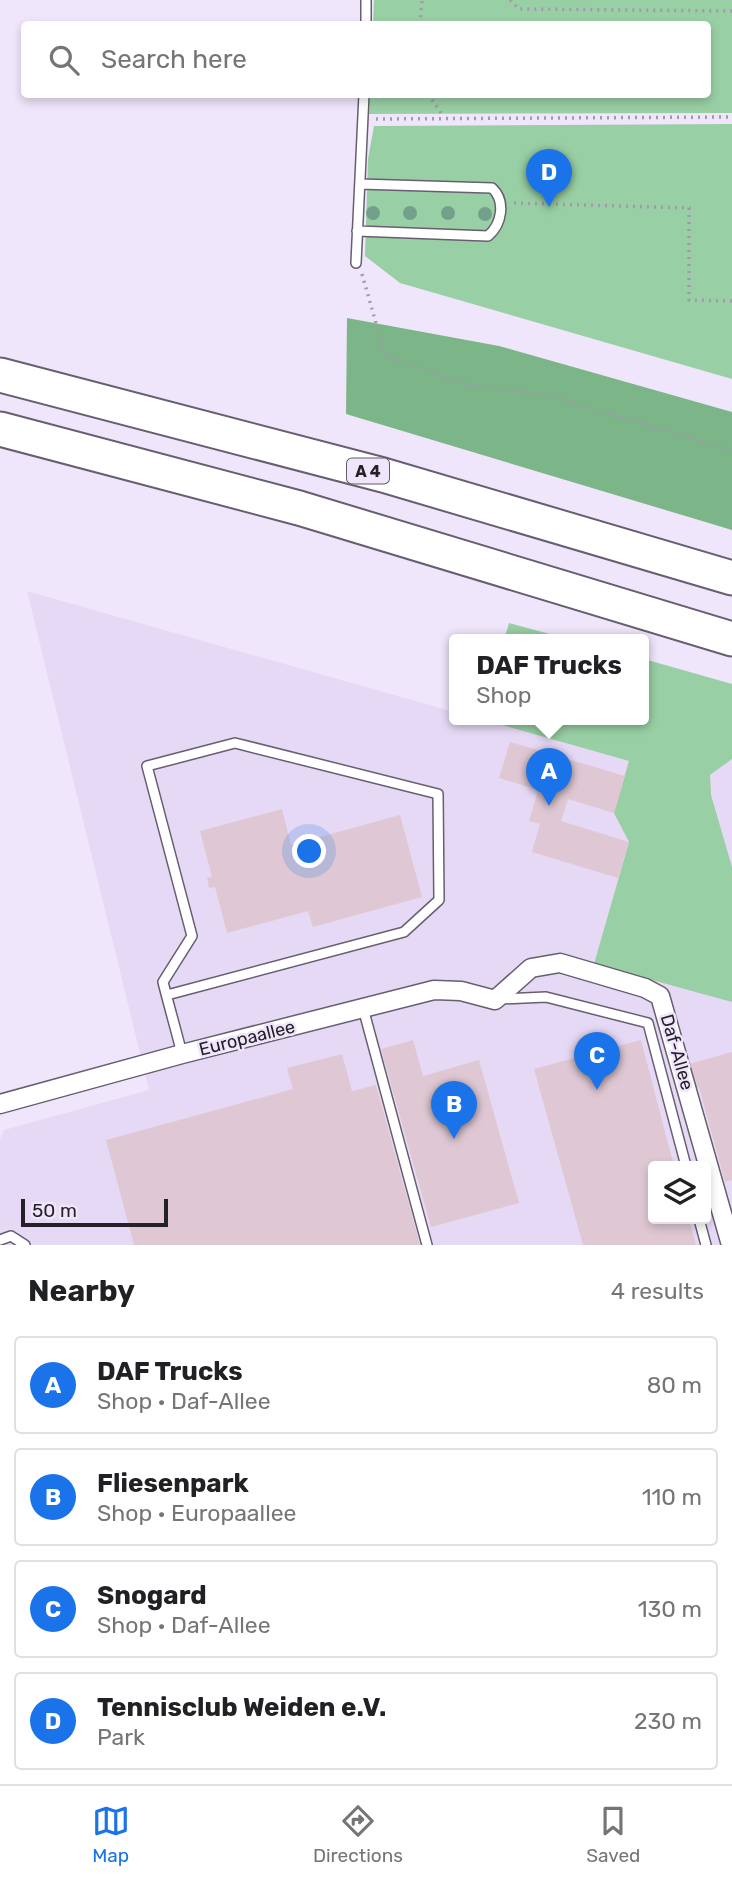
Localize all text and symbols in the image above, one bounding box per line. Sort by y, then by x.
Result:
search box [21,21,711,98]
icon: search [45,41,83,79]
text: Search here [101,44,247,75]
pin: D [526,149,572,207]
road number: A 4 [347,458,389,484]
popup [449,634,649,725]
text: DAF Trucks [476,650,622,681]
text: Shop [476,681,531,709]
pin: A [526,748,572,806]
your location [292,834,326,868]
street label: Daf-Allee [656,1012,698,1092]
street label: Europaallee [197,1015,297,1061]
pin: C [574,1032,620,1090]
pin: B [431,1081,477,1139]
map controls [648,1161,711,1224]
button: layers [648,1161,711,1224]
scale bar [21,1196,168,1228]
text: 50 m [32,1199,77,1222]
text: Nearby [28,1273,135,1309]
text: 4 results [611,1277,704,1305]
text: DAF Trucks [97,1356,243,1387]
text: A [45,1371,61,1399]
text: 80 m [647,1371,702,1399]
text: Shop · Daf-Allee [97,1387,271,1415]
text: Fliesenpark [97,1468,249,1499]
text: B [45,1483,61,1511]
text: 110 m [642,1483,702,1511]
text: Shop · Europaallee [97,1499,297,1527]
text: Snogard [97,1580,207,1611]
text: C [45,1595,61,1623]
text: 130 m [638,1595,702,1623]
text: Shop · Daf-Allee [97,1611,271,1639]
text: Tennisclub Weiden e.V. [97,1692,386,1723]
text: D [45,1707,61,1735]
text: 230 m [634,1707,702,1735]
text: Park [97,1723,145,1751]
tab: Map [92,1802,130,1867]
tab: Directions [313,1802,403,1867]
tab: Saved [586,1802,640,1867]

